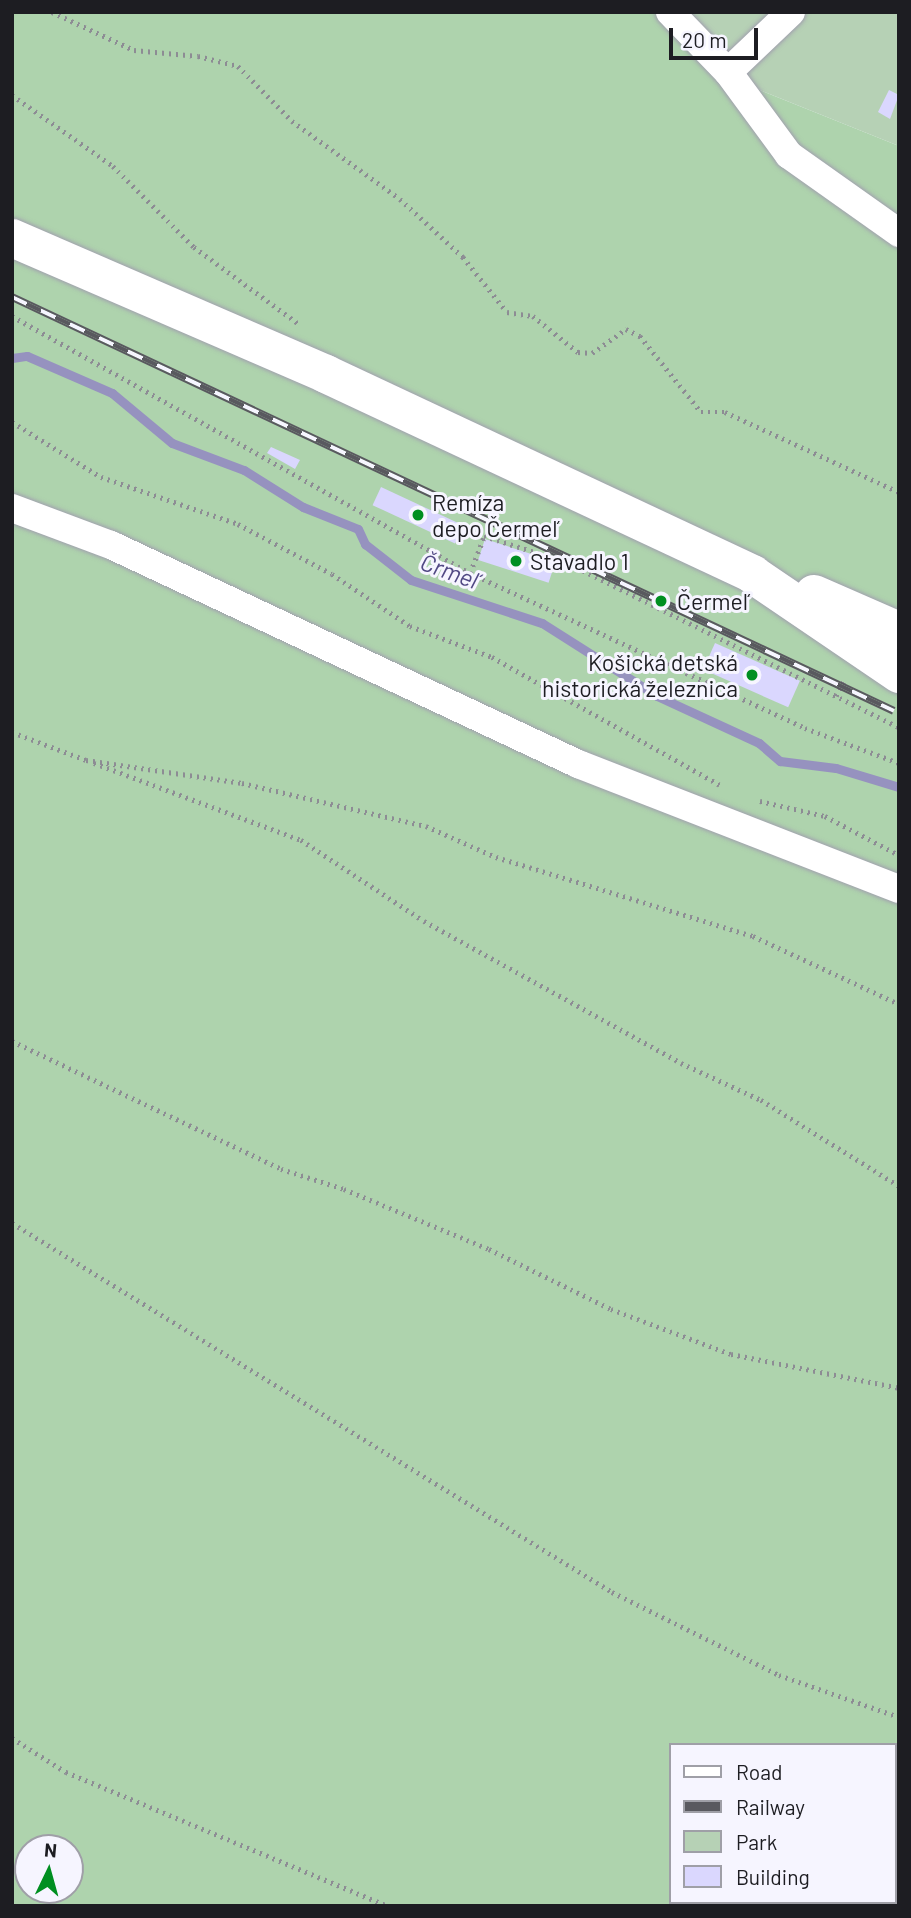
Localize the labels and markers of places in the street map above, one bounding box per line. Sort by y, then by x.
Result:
place label: Remíza depo Čermeľ [432,488,560,542]
marker: Remíza depo Čermeľ [410,507,426,523]
place label: Stavadlo 1 [530,547,629,575]
marker: Stavadlo 1 [508,553,524,569]
place label: Čermeľ [677,587,751,615]
marker: Čermeľ [651,591,671,611]
place label: Košická detská historická železnica [542,648,738,702]
marker: Košická detská historická železnica [744,667,760,683]

